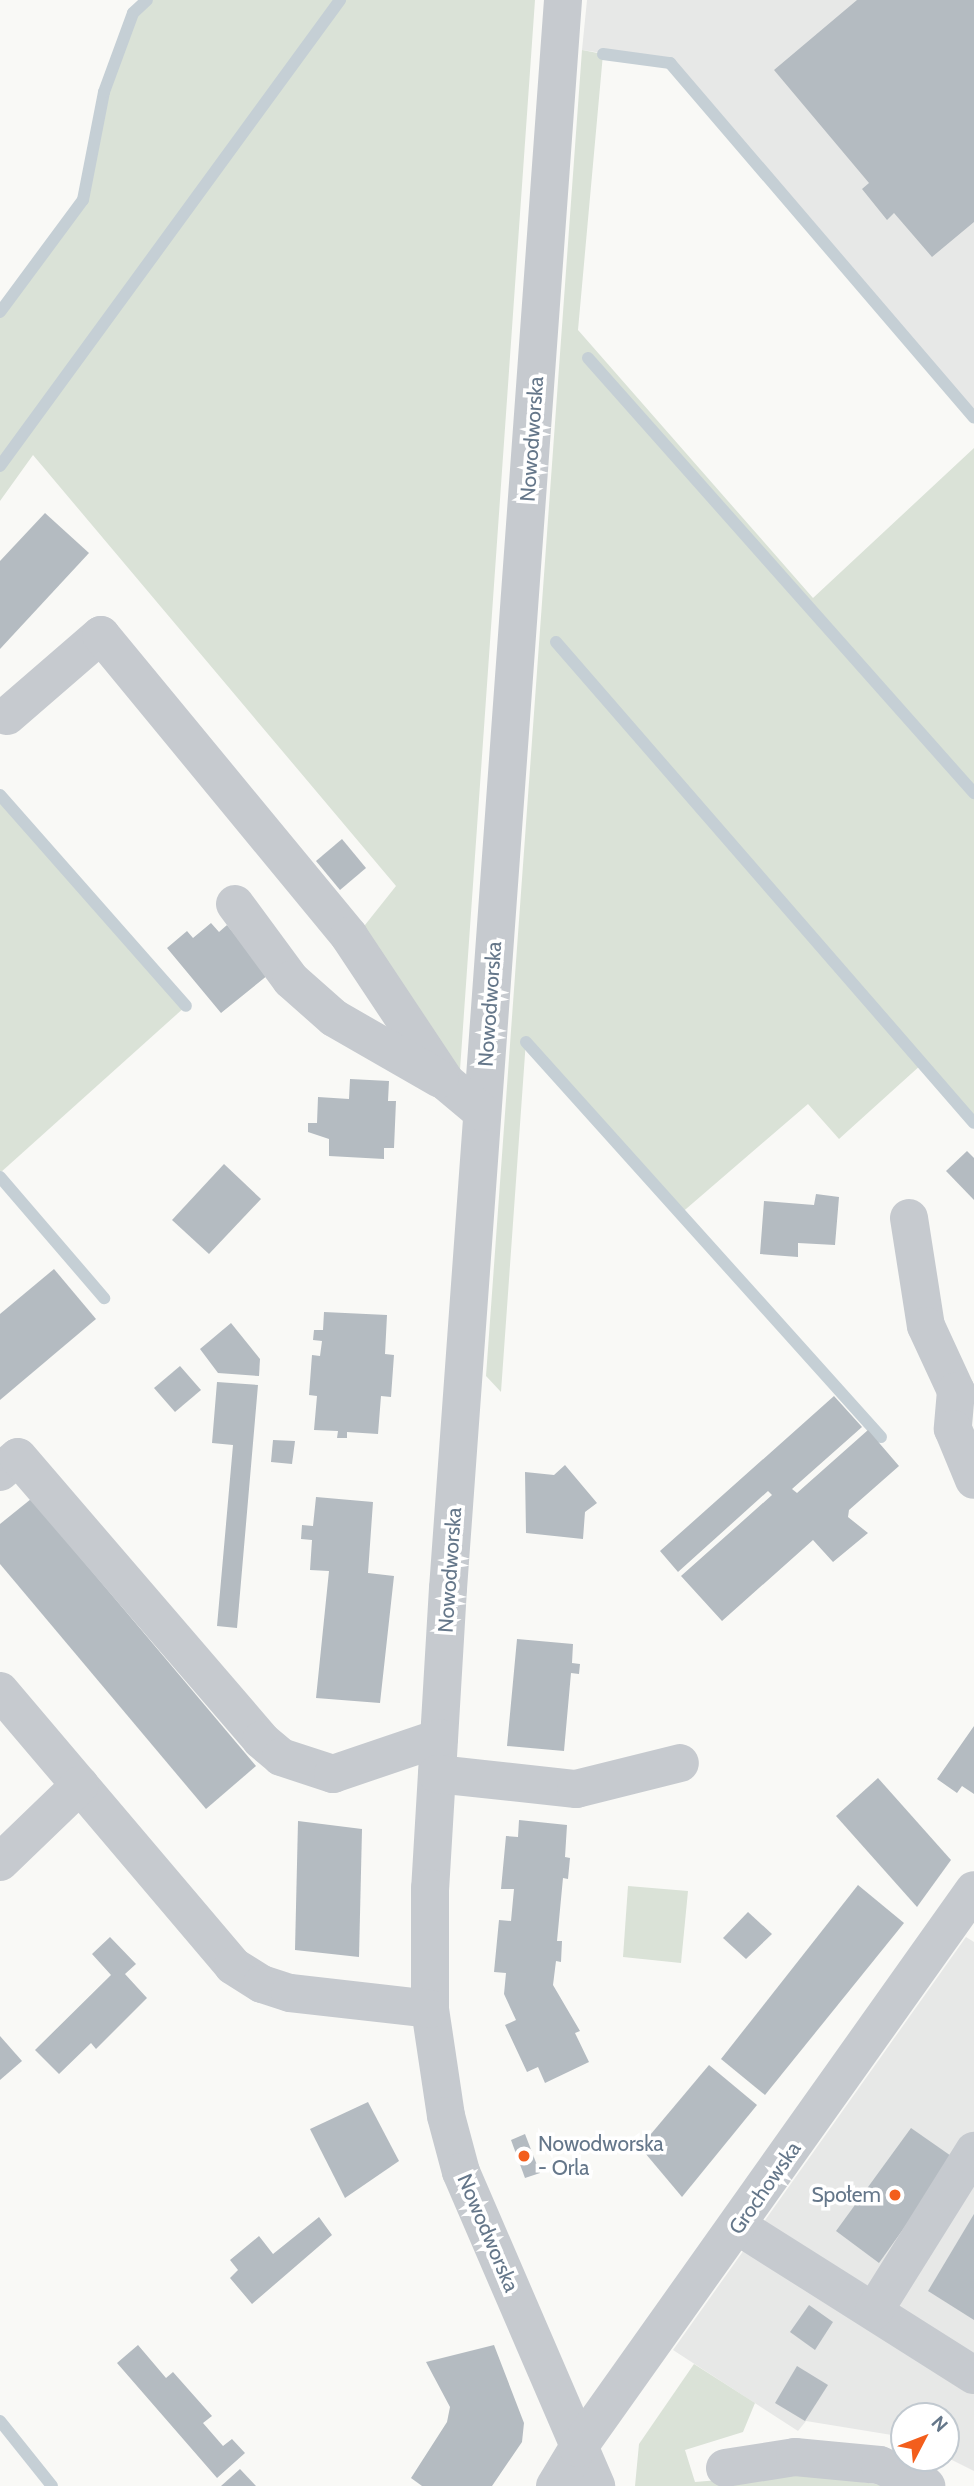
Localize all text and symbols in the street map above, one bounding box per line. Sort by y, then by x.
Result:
street label: Nowodworska [515,375,549,503]
street label: Nowodworska [473,940,507,1068]
street label: Nowodworska [433,1506,467,1634]
place label: Nowodworska - Orla [538,2131,664,2181]
street label: Grochowska [724,2137,806,2239]
marker: Nowodworska - Orla [516,2148,532,2164]
street label: Nowodworska [452,2170,524,2296]
place label: Społem [811,2182,881,2208]
marker: Społem [887,2187,903,2203]
north arrow [890,2402,960,2472]
text: N [926,2411,953,2437]

